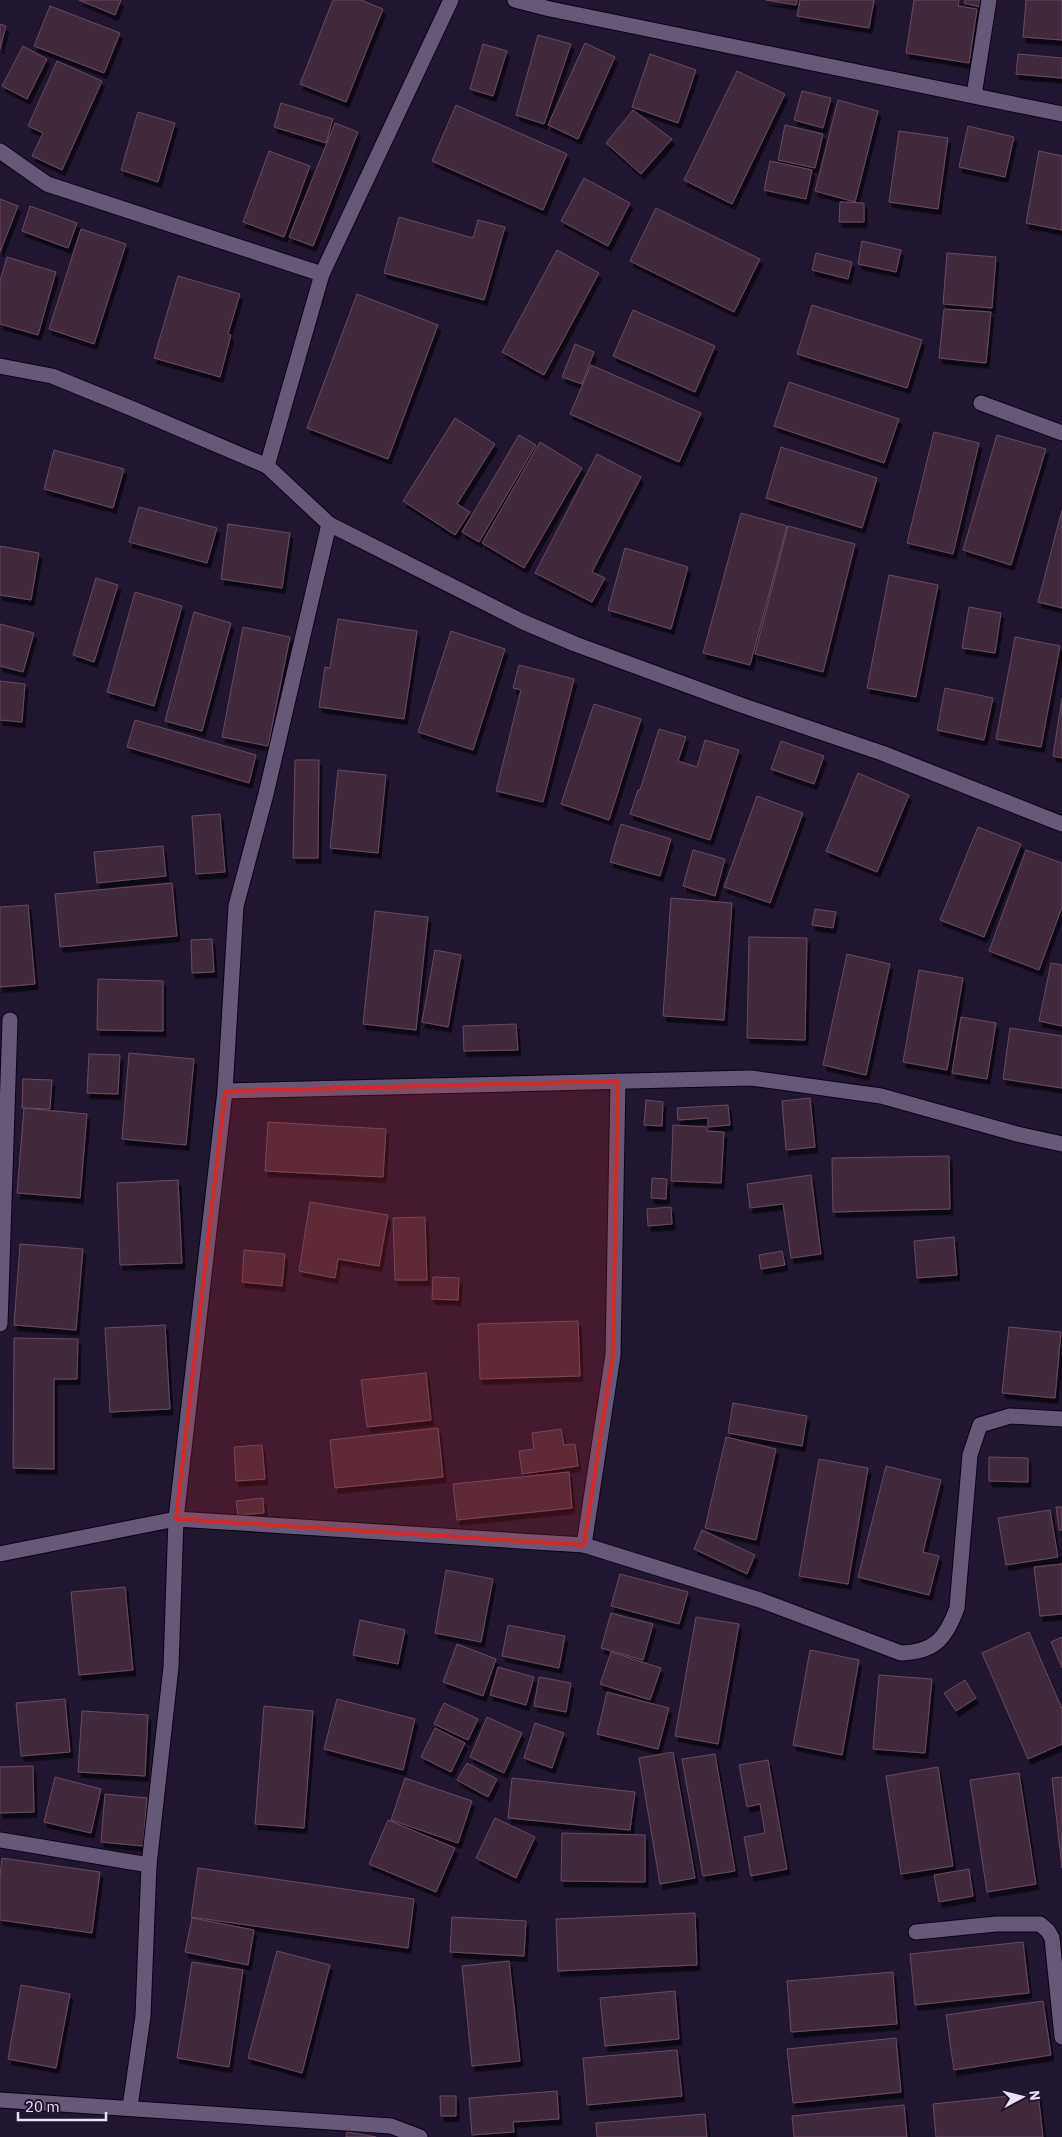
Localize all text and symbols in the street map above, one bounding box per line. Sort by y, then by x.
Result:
north arrow [997,2072,1047,2122]
text: N [1025,2089,1044,2102]
scale bar [18,2090,105,2122]
text: 20 m [25,2097,60,2116]

